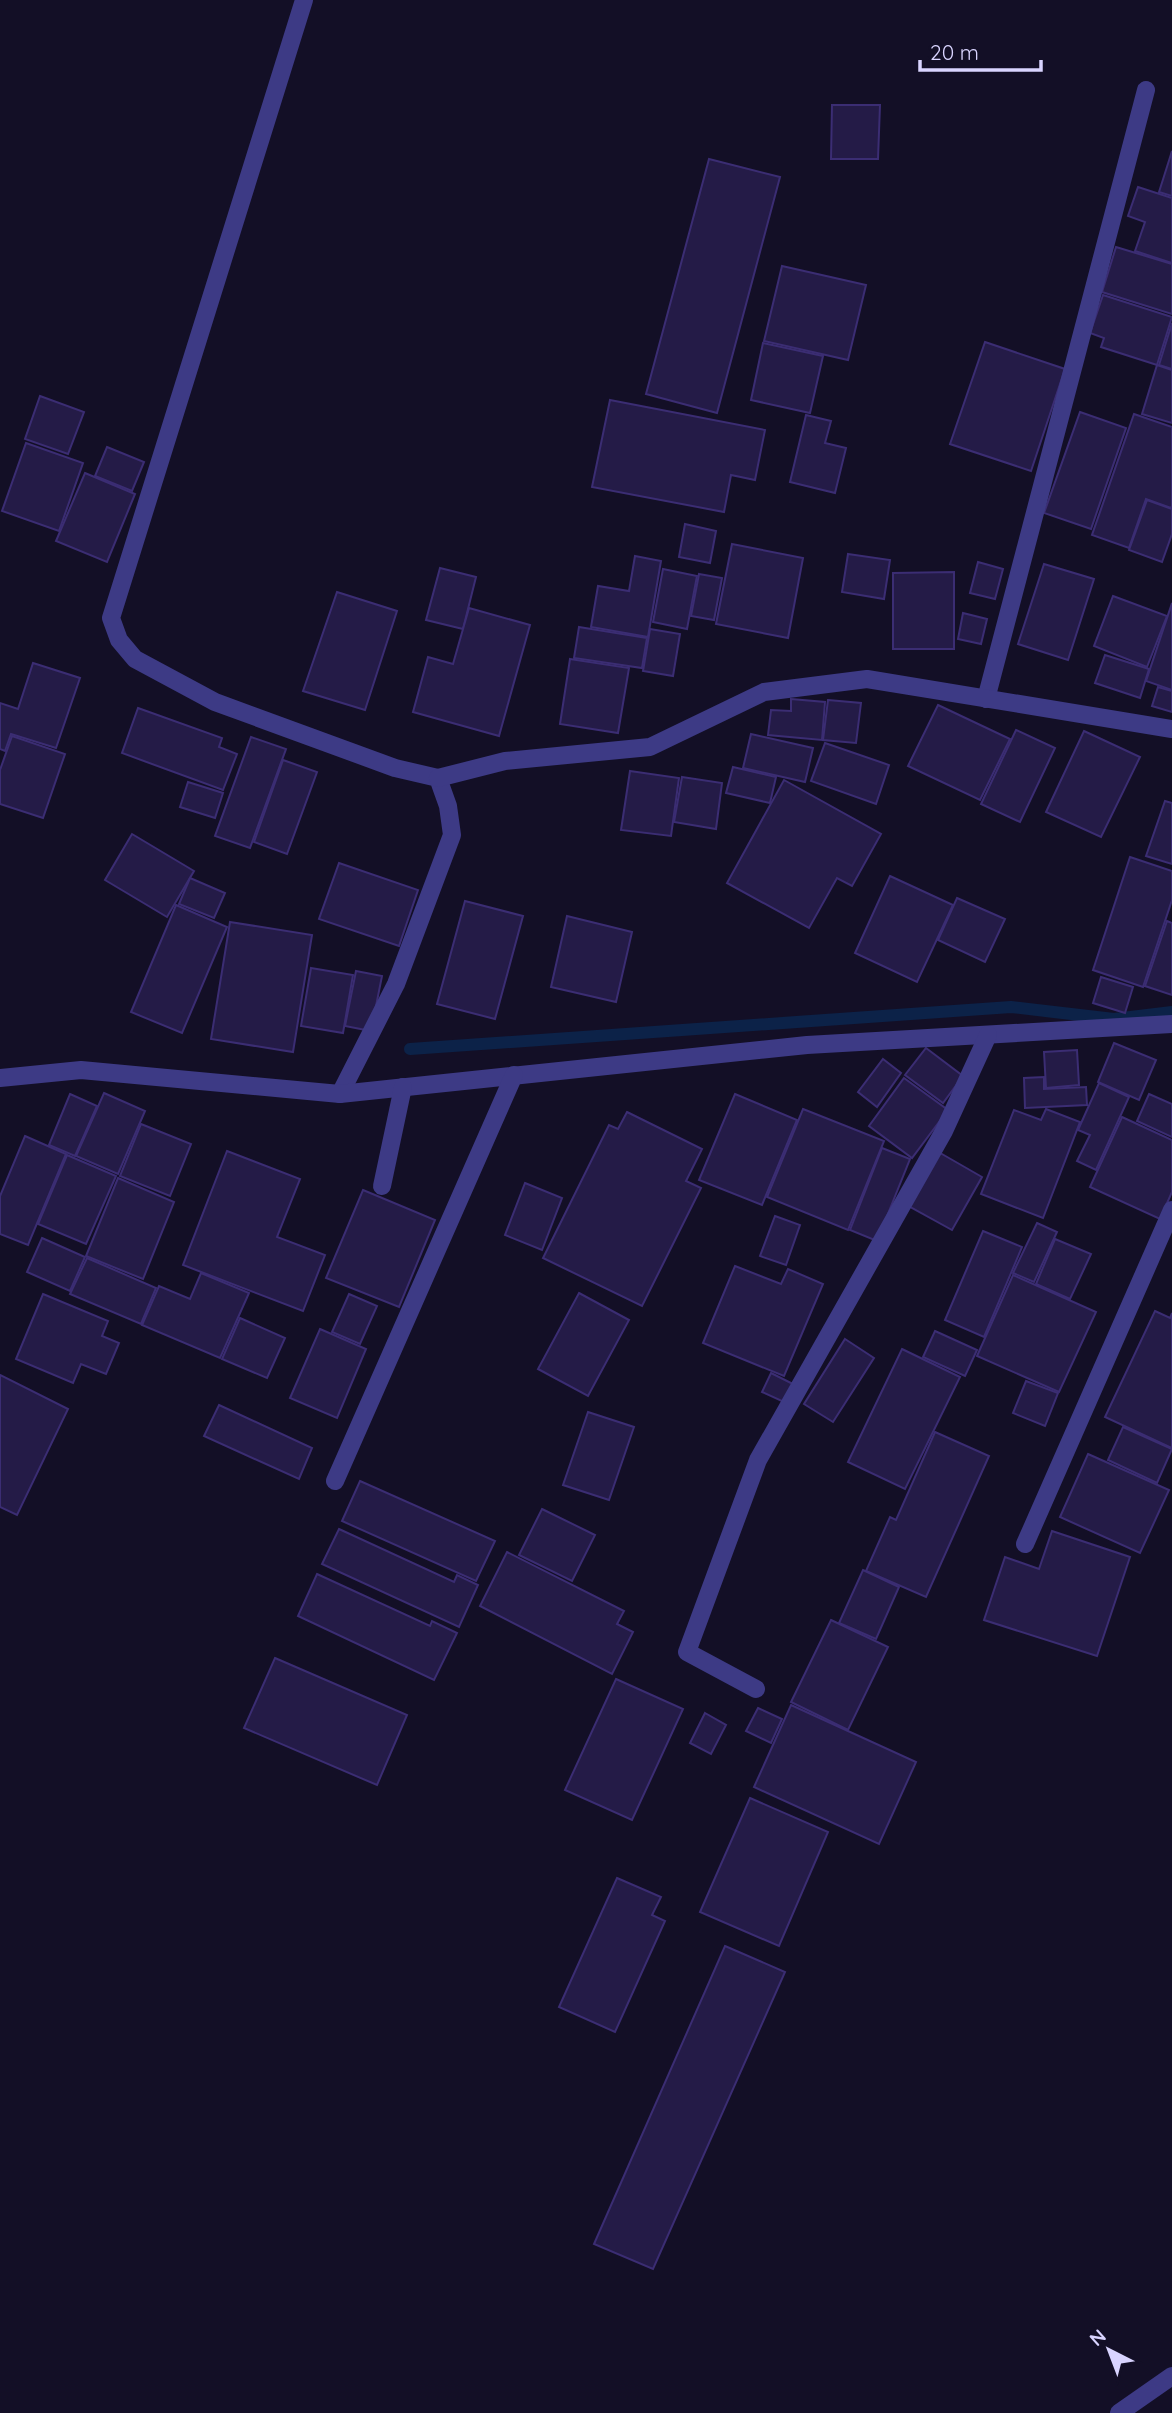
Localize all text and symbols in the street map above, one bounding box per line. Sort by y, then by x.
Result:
scale bar [920,28,1041,72]
text: 20 m [930,39,979,65]
north arrow [1074,2315,1144,2385]
text: N [1084,2324,1111,2351]

